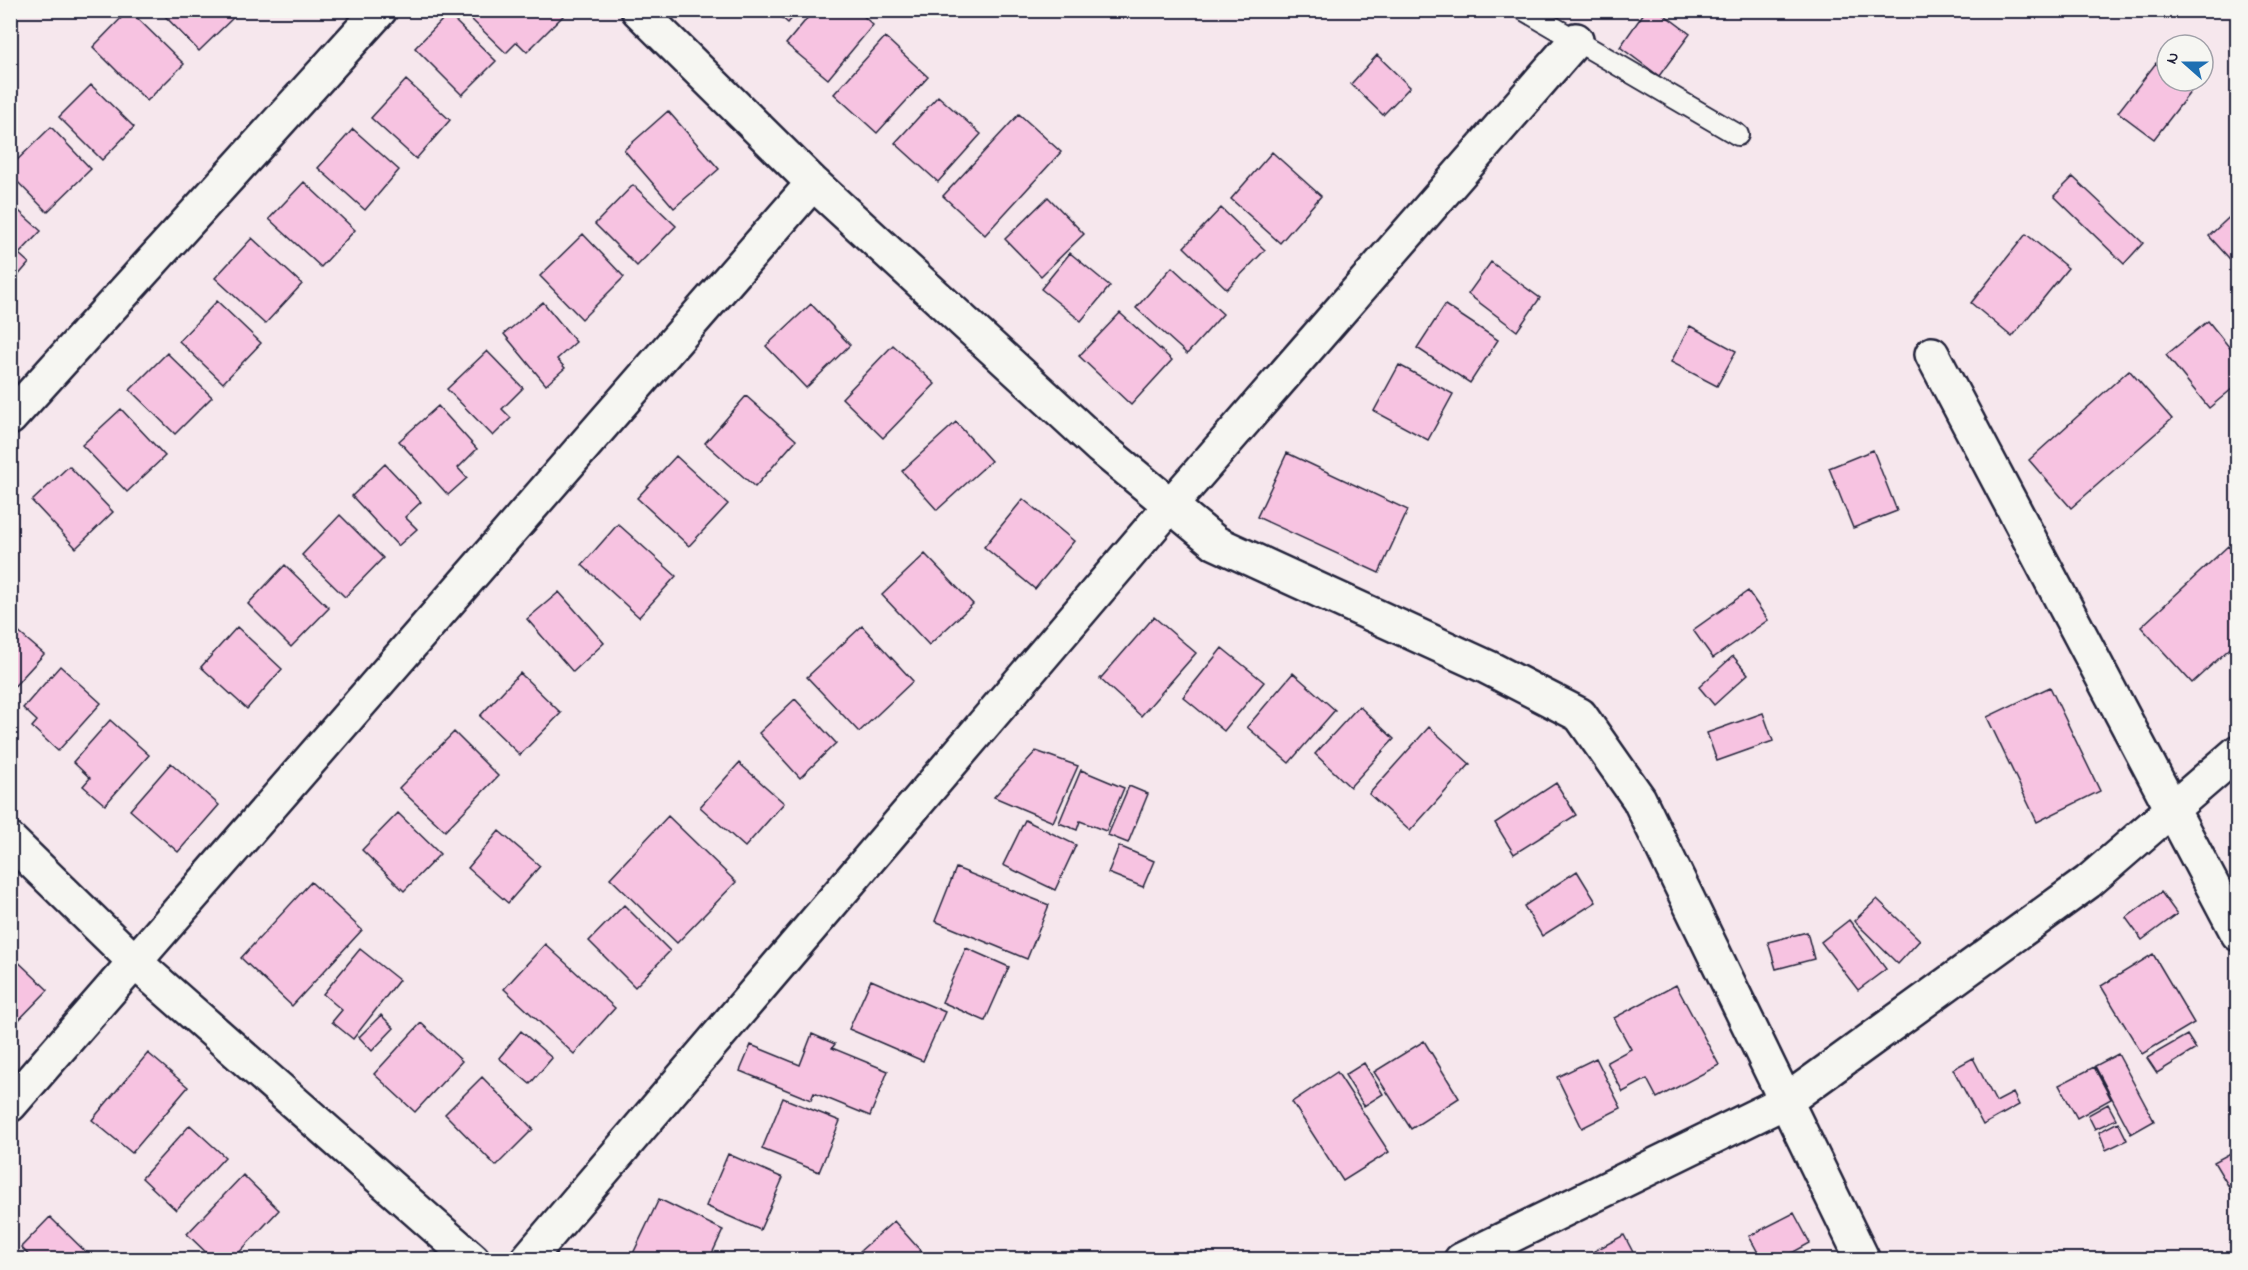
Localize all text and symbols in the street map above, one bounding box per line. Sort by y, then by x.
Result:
north arrow [2155,33,2215,93]
text: N [2160,49,2186,68]

